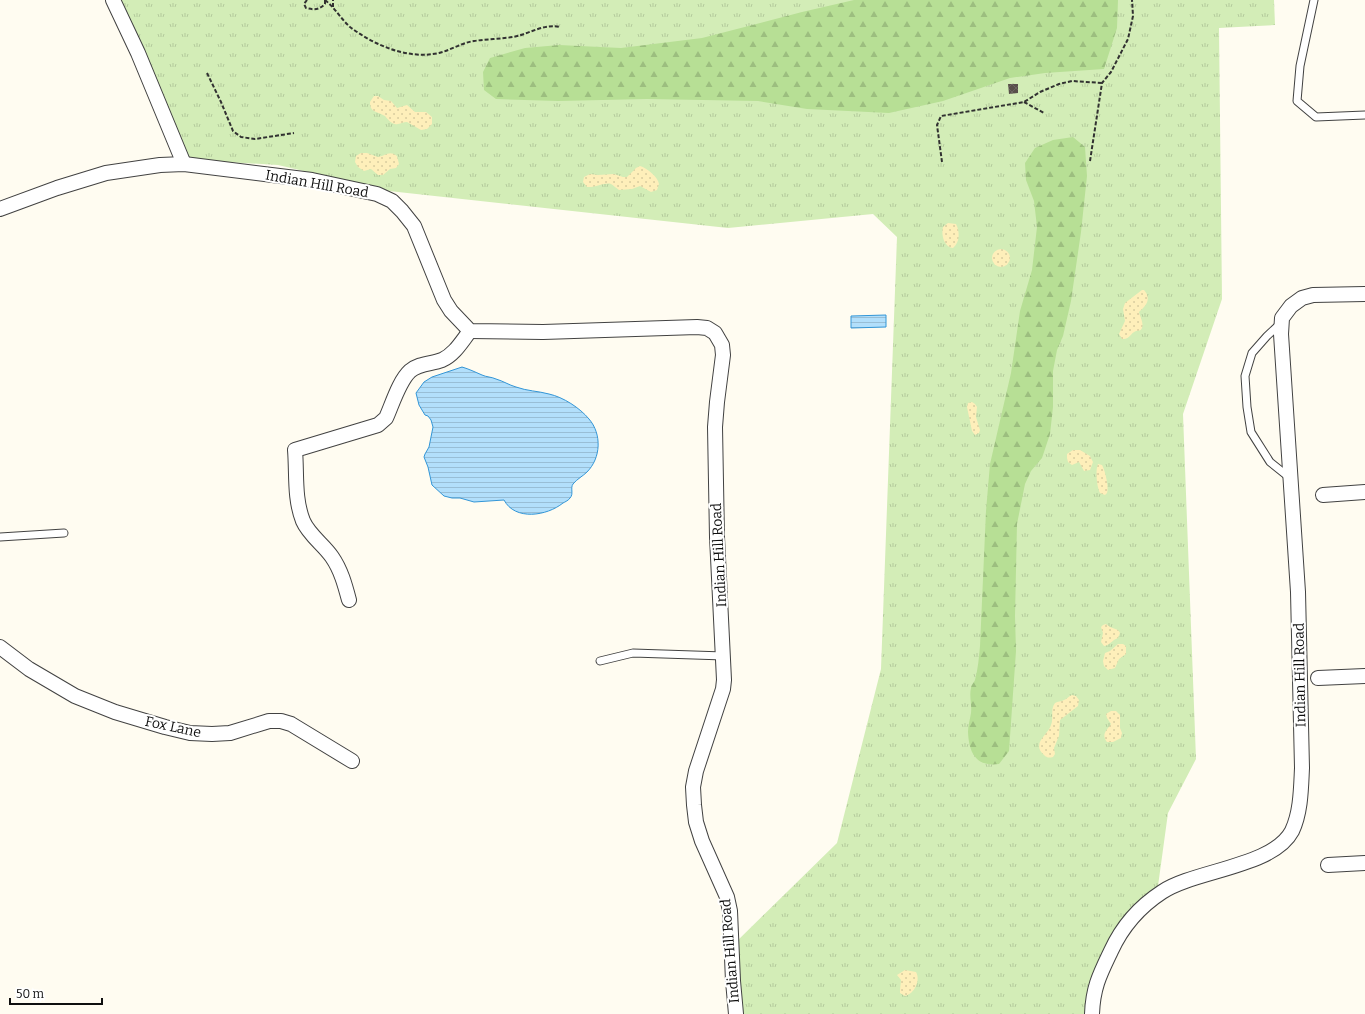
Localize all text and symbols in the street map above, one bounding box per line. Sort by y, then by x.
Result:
street label: Indian Hill Road [264,167,370,201]
street label: Indian Hill Road [708,502,730,608]
street label: Indian Hill Road [1291,623,1309,727]
street label: Fox Lane [143,713,203,741]
street label: Indian Hill Road [717,898,743,1004]
scale bar [10,980,102,1006]
text: 50 m [16,987,45,1001]

